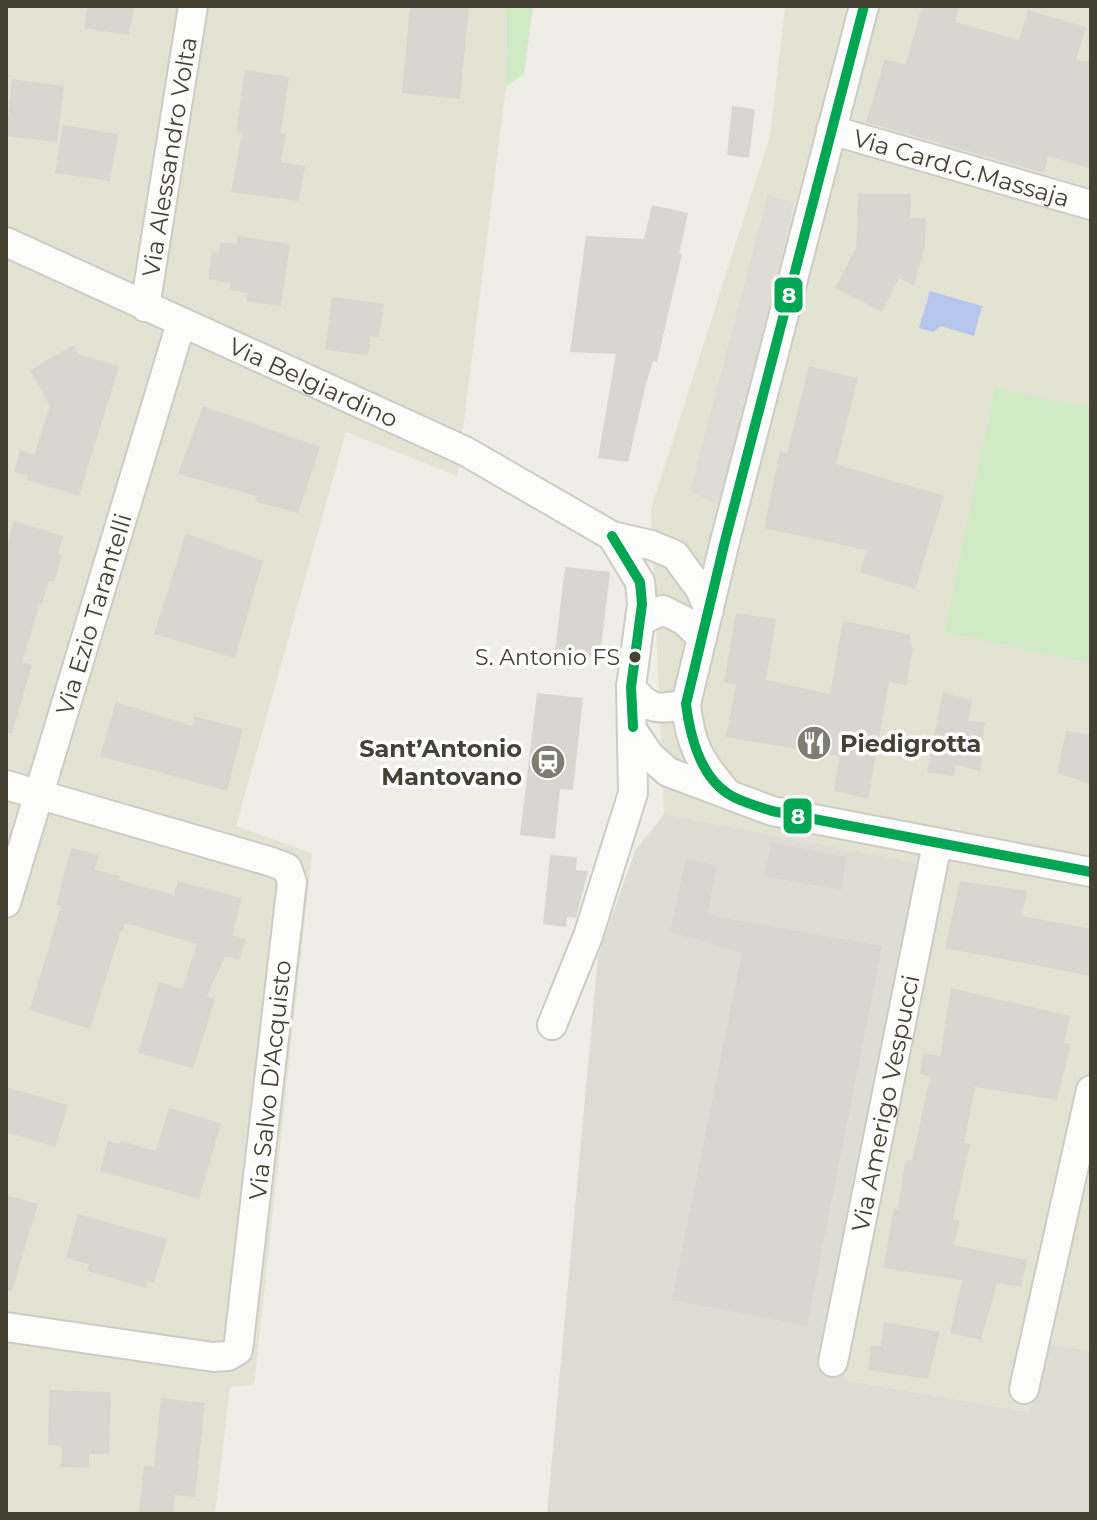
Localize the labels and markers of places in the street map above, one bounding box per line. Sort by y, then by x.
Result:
place label: S. Antonio FS [475,644,620,671]
marker: S. Antonio FS [627,649,643,665]
restaurant icon: Piedigrotta [795,724,833,762]
place label: Piedigrotta [840,729,981,758]
place label: Sant’Antonio Mantovano [359,734,522,791]
station icon: Sant’Antonio Mantovano [529,743,567,781]

